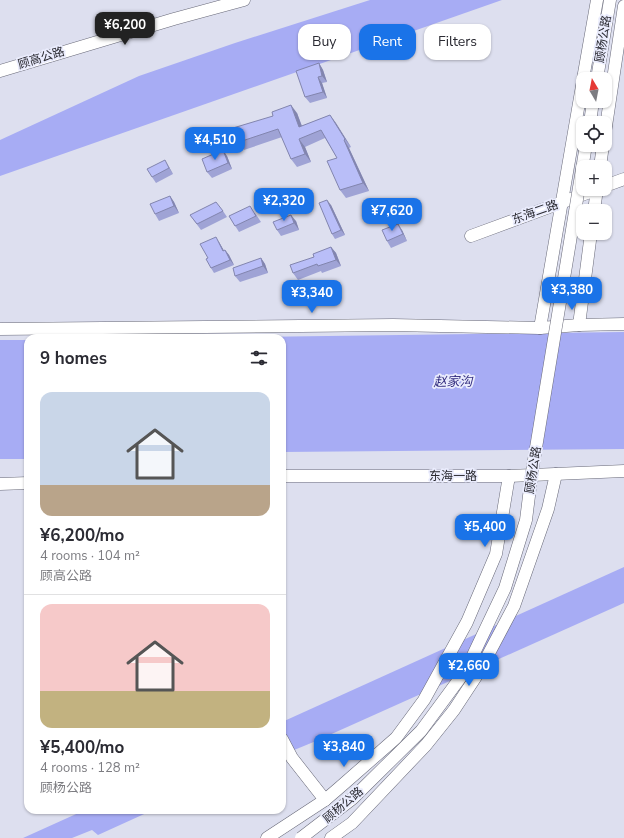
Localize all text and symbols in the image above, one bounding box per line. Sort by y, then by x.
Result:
pin: ¥6,200 [92,12,158,46]
street label: 顾杨公路 [591,14,615,64]
text: ¥6,200 [104,16,146,34]
chip: Buy [298,24,351,60]
chip: Rent [359,24,416,60]
chip: Filters [424,24,491,60]
street label: 顾高公路 [16,43,66,73]
north arrow [576,72,612,108]
map controls [576,72,612,240]
button: locate [576,116,612,152]
pin: ¥4,510 [182,127,248,161]
text: ¥4,510 [194,131,236,149]
button: + [576,160,612,196]
pin: ¥2,320 [251,188,317,222]
text: ¥2,320 [263,192,305,210]
street label: 东海二路 [510,196,560,228]
pin: ¥7,620 [359,198,425,232]
text: ¥7,620 [371,202,413,220]
button: − [576,204,612,240]
pin: ¥3,380 [539,277,605,311]
pin: ¥3,340 [279,280,345,314]
text: ¥3,380 [551,281,593,299]
text: ¥3,340 [291,284,333,302]
text: 9 homes [40,347,107,370]
icon: filters [248,347,270,369]
water label: 赵家沟 [433,373,475,391]
icon: home [119,418,191,490]
street label: 顾杨公路 [521,445,545,495]
street label: 东海一路 [429,468,477,484]
pin: ¥5,400 [452,514,518,548]
text: ¥5,400 [464,518,506,536]
text: ¥6,200/mo [40,524,124,547]
text: 4 rooms · 104 m² [40,547,140,565]
text: 顾高公路 [40,567,92,585]
icon: home [119,630,191,702]
pin: ¥2,660 [436,653,502,687]
text: ¥2,660 [448,657,490,675]
pin: ¥3,840 [311,734,377,768]
text: ¥5,400/mo [40,736,124,759]
text: ¥3,840 [323,738,365,756]
text: 4 rooms · 128 m² [40,759,140,777]
text: 顾杨公路 [40,779,92,797]
street label: 顾杨公路 [319,783,367,827]

